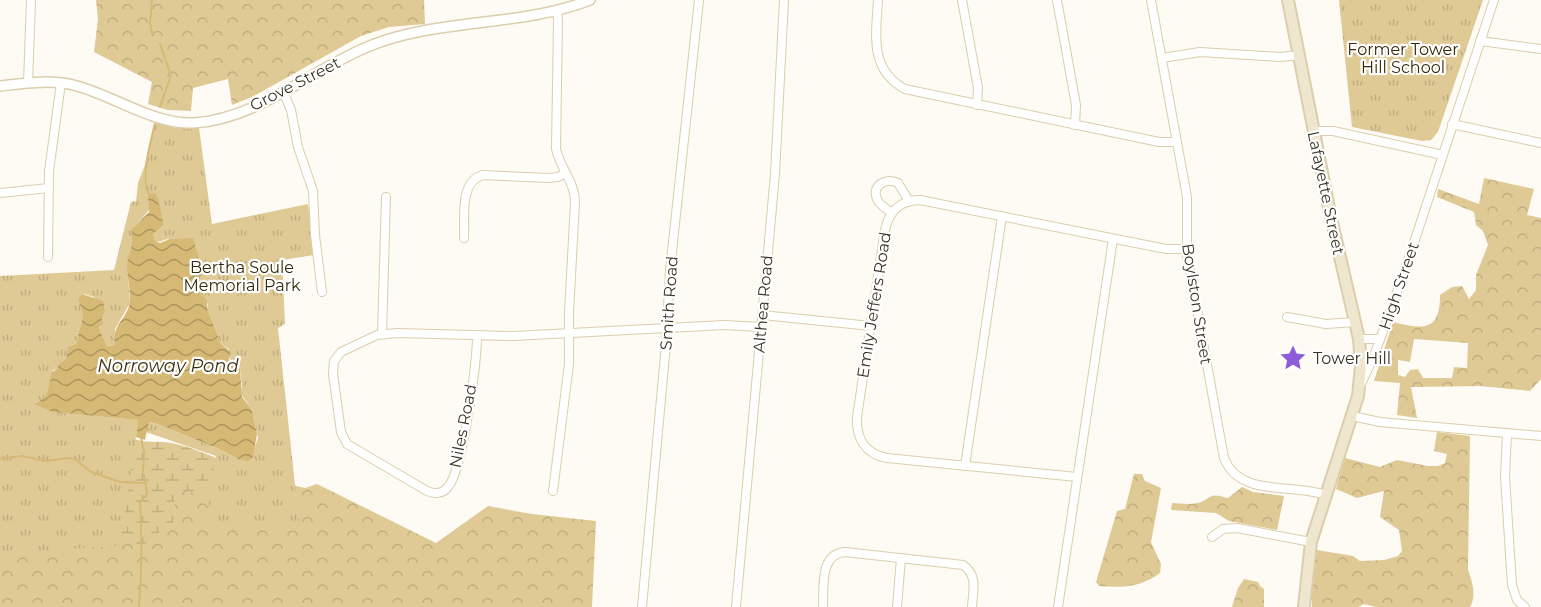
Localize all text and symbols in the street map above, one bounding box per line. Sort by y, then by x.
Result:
park label: Former Tower Hill School [1347,40,1459,77]
street label: Grove Street [247,53,344,115]
street label: Lafayette Street [1304,129,1348,257]
street label: Emily Jeffers Road [853,231,895,379]
street label: High Street [1375,239,1423,332]
street label: Boylston Street [1178,242,1216,366]
street label: Althea Road [749,254,777,354]
street label: Smith Road [656,255,682,351]
park label: Bertha Soule Memorial Park [183,258,301,295]
place icon: Tower Hill [1278,343,1308,373]
place label: Tower Hill [1313,349,1391,368]
water label: Norroway Pond [97,355,240,377]
street label: Niles Road [446,382,480,470]

